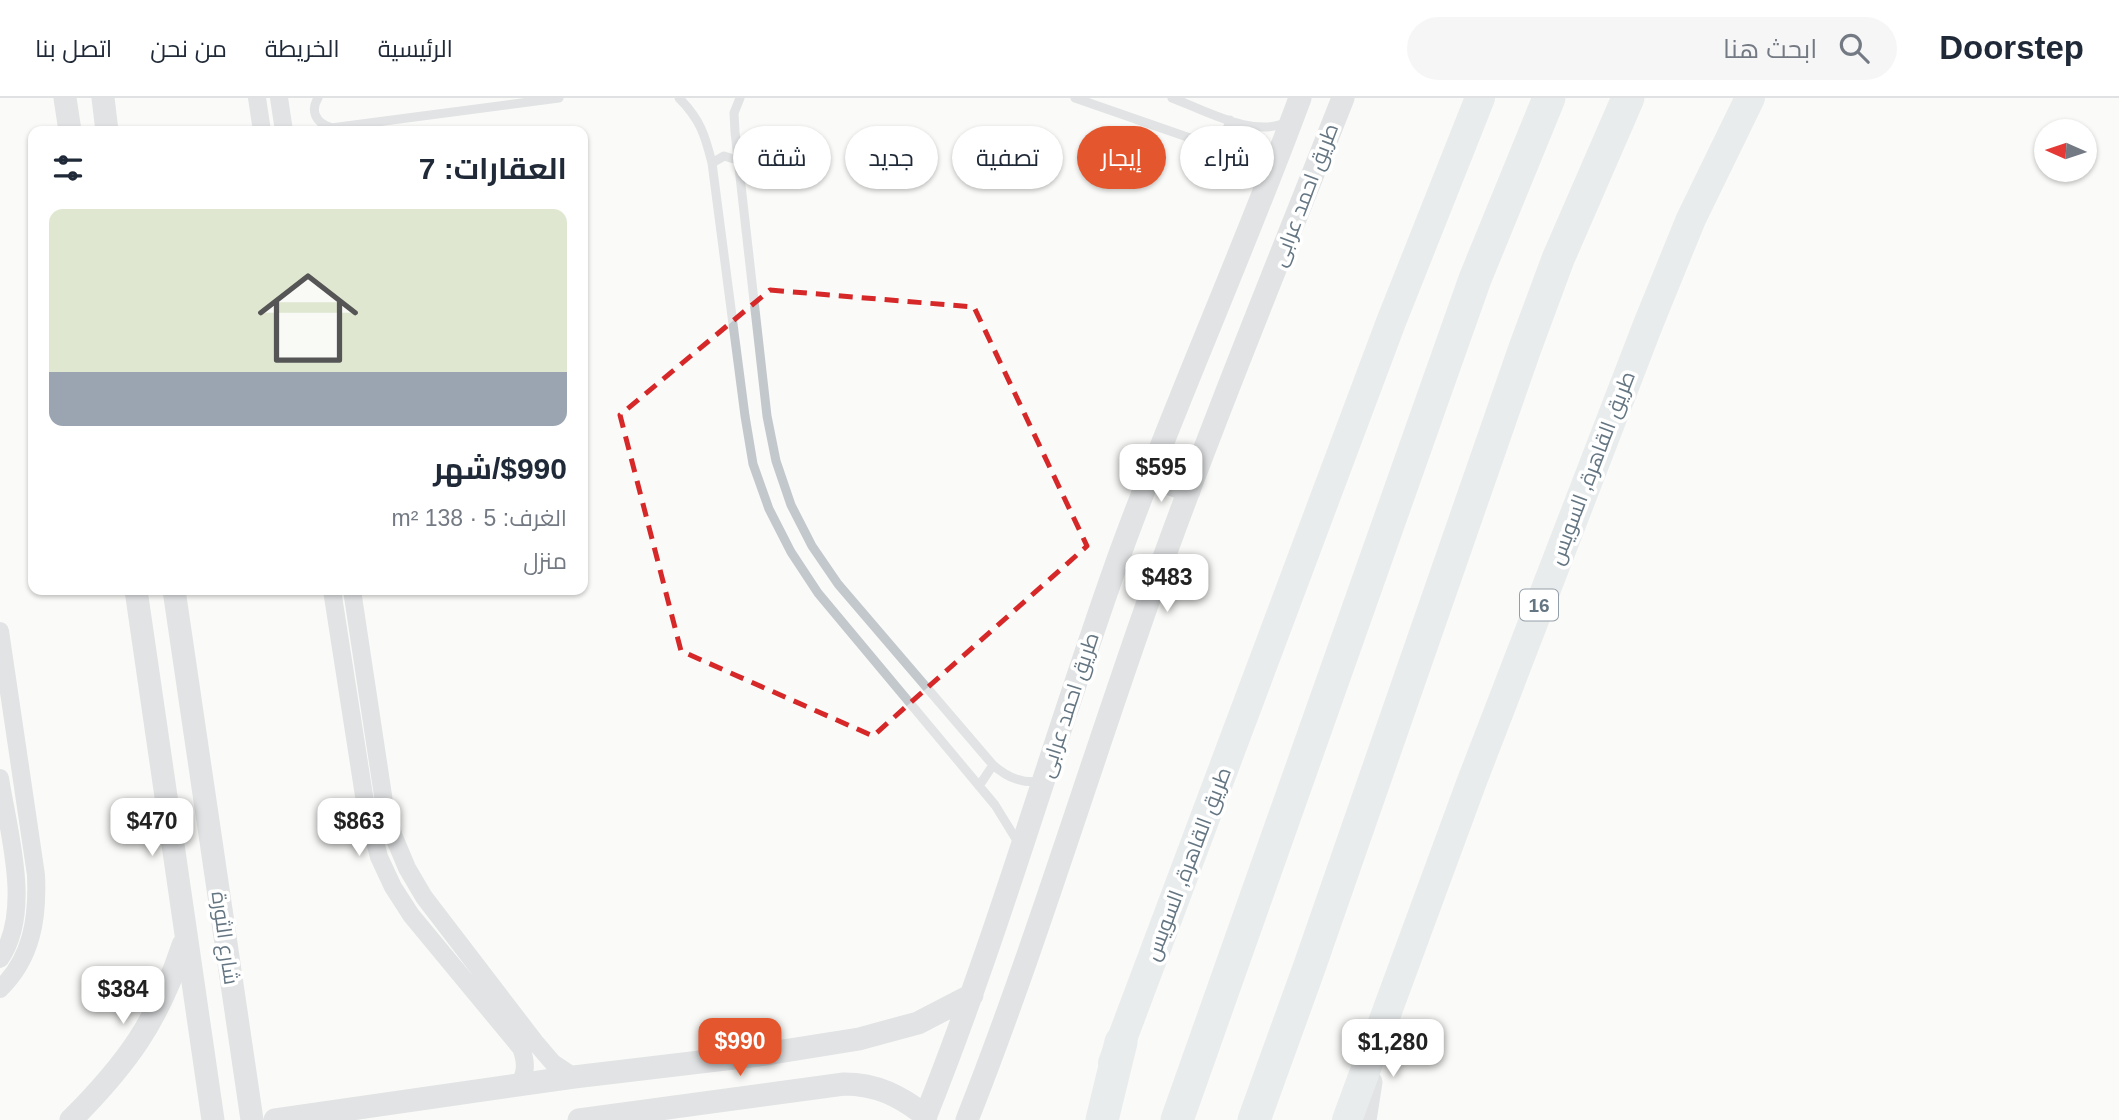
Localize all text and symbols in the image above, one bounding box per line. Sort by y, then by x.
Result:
search box [1407,17,1897,80]
icon: search [1835,29,1873,67]
text: Doorstep [1939,29,2084,66]
text: ابحث هنا [1723,34,1817,64]
text: اتصل بنا [35,35,112,62]
text: من نحن [150,35,227,62]
text: الخريطة [265,35,340,62]
text: الرئيسية [378,35,453,62]
north arrow [2034,119,2096,182]
map controls [2034,119,2097,182]
street label: طريق احمد عرابى [1267,120,1344,270]
chip: شقة [733,126,831,189]
chip: جديد [845,126,938,189]
chip: تصفية [952,126,1063,189]
chip: إيجار [1077,126,1166,189]
chip: شراء [1180,126,1274,189]
icon: filters [49,149,87,187]
text: العقارات: 7 [419,152,567,185]
icon: home [245,255,371,381]
street label: طريق القاهرة, السويس [1544,368,1641,568]
pin: $595 [1120,444,1202,504]
text: $990/شهر [433,452,567,485]
text: $595 [1135,454,1187,480]
text: الغرف: 5 · 138 m² [392,505,567,531]
text: منزل [523,548,567,574]
pin: $483 [1126,554,1208,614]
text: $483 [1141,564,1193,590]
road number: 16 [1520,590,1558,620]
street label: طريق احمد عرابى [1034,630,1105,781]
street label: طريق القاهرة, السويس [1140,764,1237,964]
pin: $470 [111,798,193,858]
pin: $863 [318,798,400,858]
text: $470 [126,808,178,834]
text: $863 [333,808,385,834]
street label: شارع الثورة [205,890,243,987]
pin: $384 [82,967,164,1026]
text: $384 [97,976,149,1002]
pin: $990 [699,1018,781,1078]
pin: $1,280 [1336,1020,1450,1079]
text: $990 [714,1028,766,1054]
text: $1,280 [1358,1029,1428,1055]

